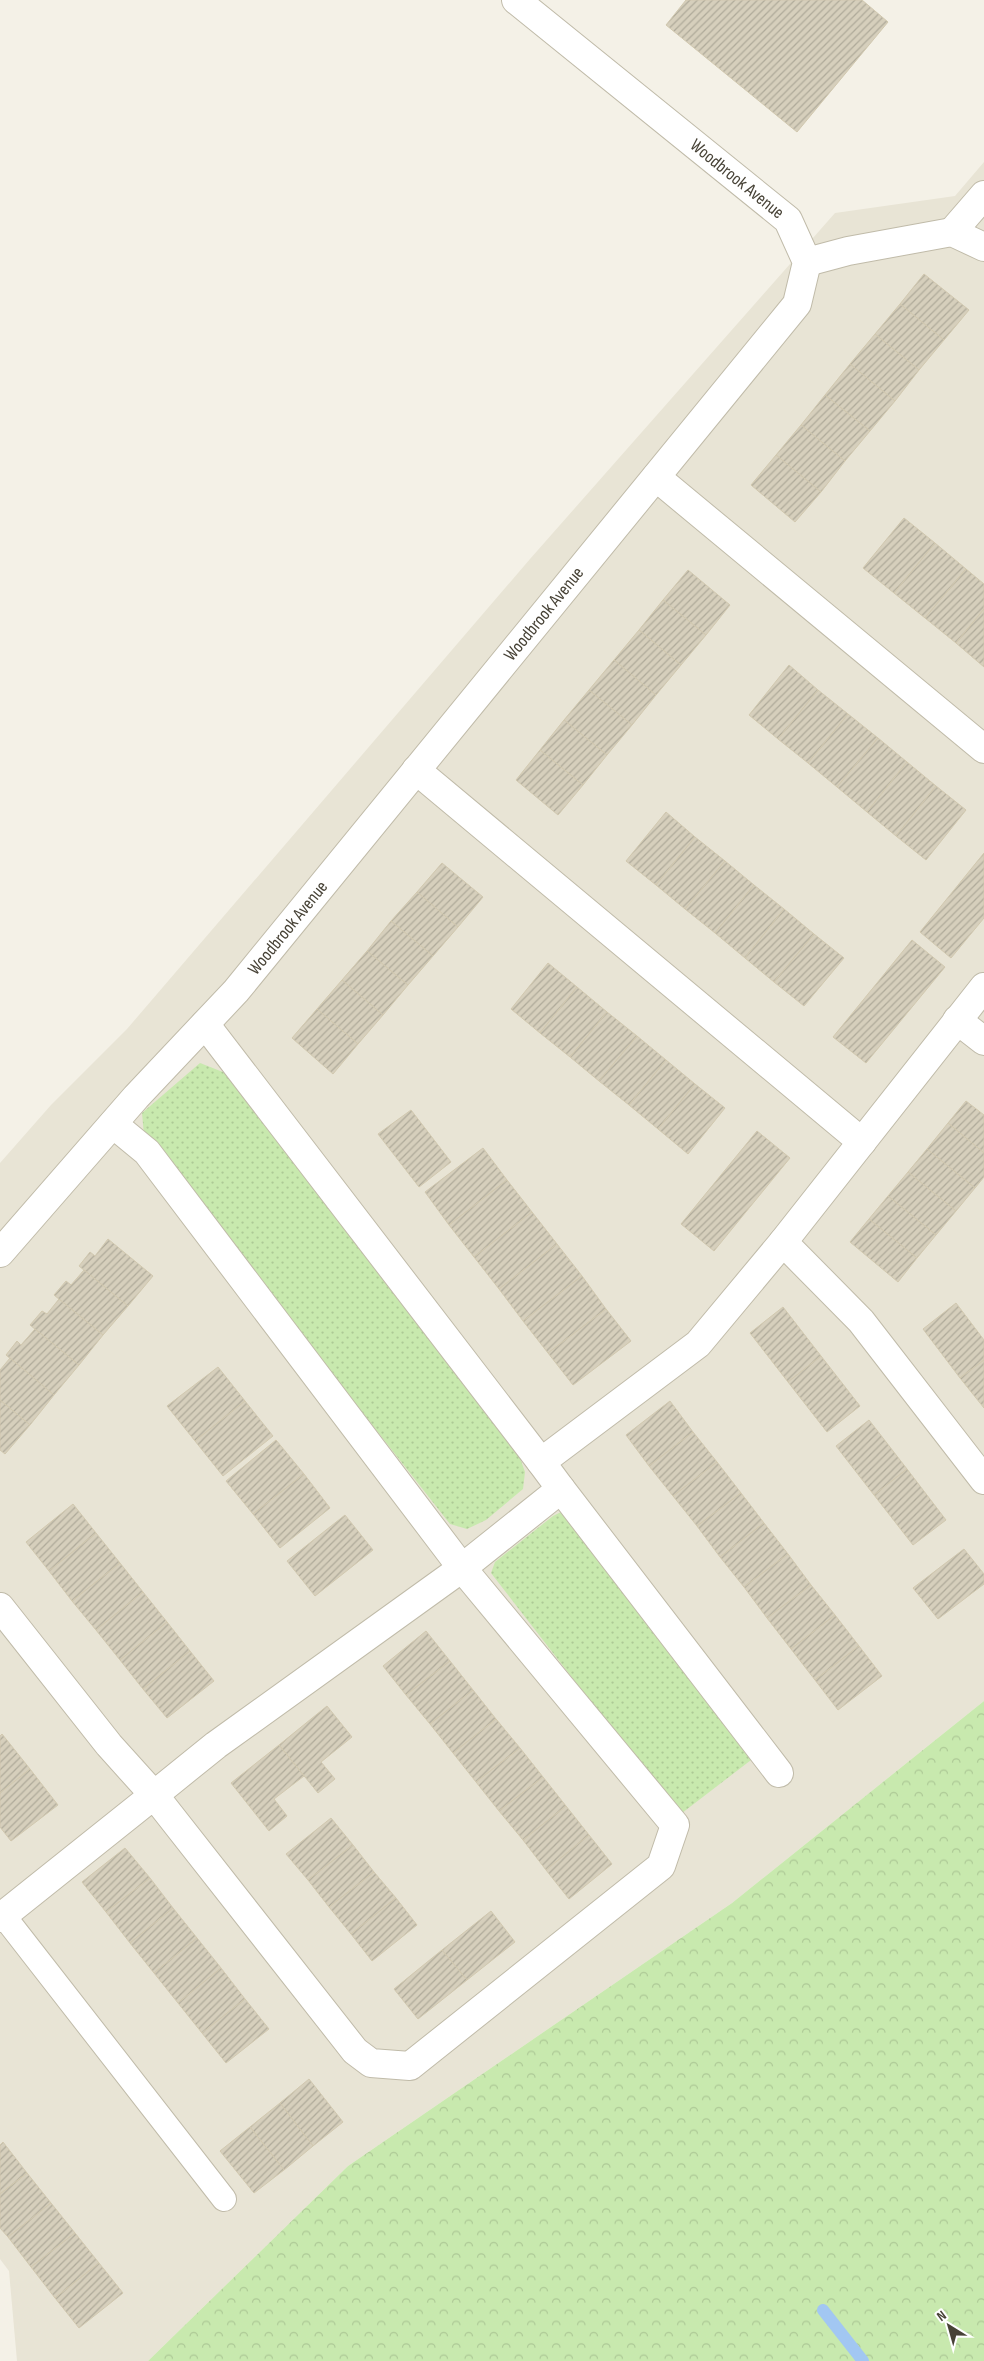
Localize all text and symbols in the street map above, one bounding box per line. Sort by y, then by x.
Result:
street label: Woodbrook Avenue [686,135,788,223]
street label: Woodbrook Avenue [500,563,588,665]
street label: Woodbrook Avenue [244,877,332,979]
north arrow [924,2301,974,2351]
text: N [933,2307,950,2325]

